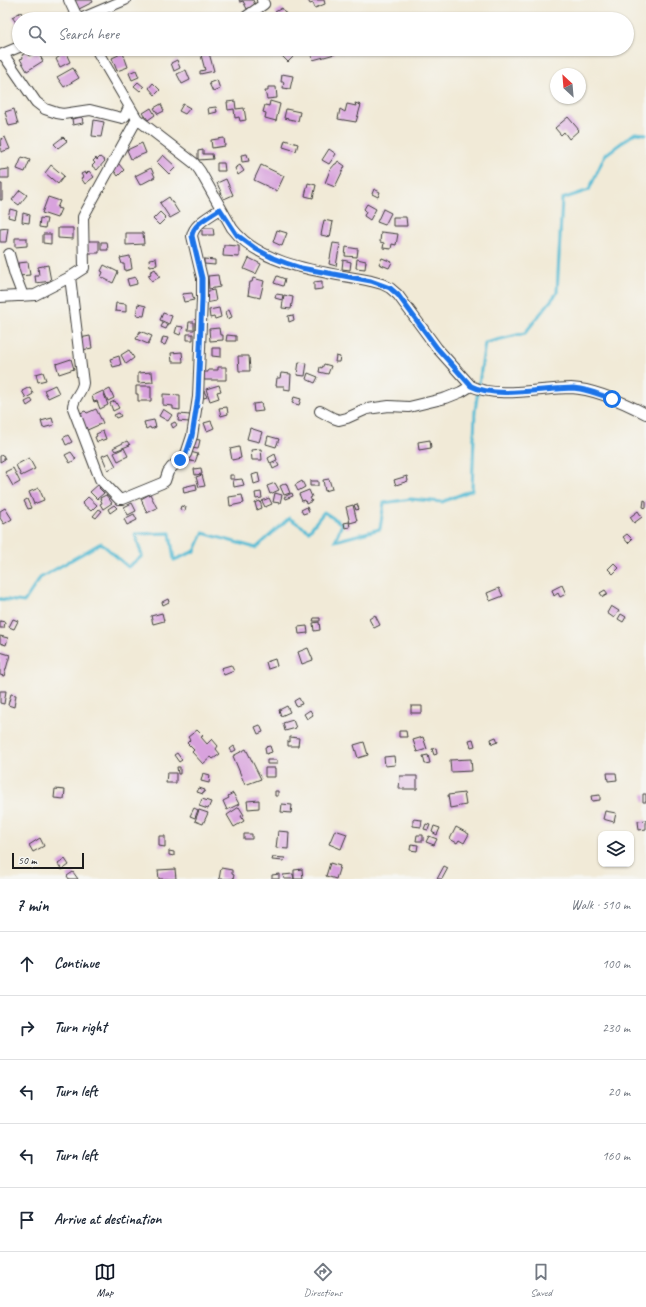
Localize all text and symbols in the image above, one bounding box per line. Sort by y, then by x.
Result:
search box [12,12,634,56]
icon: search [26,23,48,45]
text: Search here [58,25,119,44]
north arrow [550,68,586,104]
route start [603,390,621,408]
route end [171,451,189,469]
map controls [598,831,634,867]
button: layers [598,831,634,867]
scale bar [12,851,84,870]
text: 50 m [18,853,37,867]
text: 7 min [16,895,49,916]
text: Walk · 510 m [571,897,630,913]
icon: ahead [16,953,38,975]
text: Continue [54,954,99,973]
text: 100 m [602,956,630,972]
icon: right [16,1017,38,1039]
text: Turn right [54,1018,107,1037]
text: 230 m [602,1020,630,1036]
icon: left [16,1081,38,1103]
text: Turn left [54,1082,97,1101]
text: 20 m [608,1084,630,1100]
icon: left [16,1145,38,1167]
text: Turn left [54,1146,97,1165]
text: 160 m [602,1148,630,1164]
icon: arrive [16,1209,38,1231]
text: Arrive at destination [54,1210,161,1229]
tab: Map [94,1261,116,1299]
tab: Directions [304,1261,342,1299]
tab: Saved [530,1261,552,1299]

